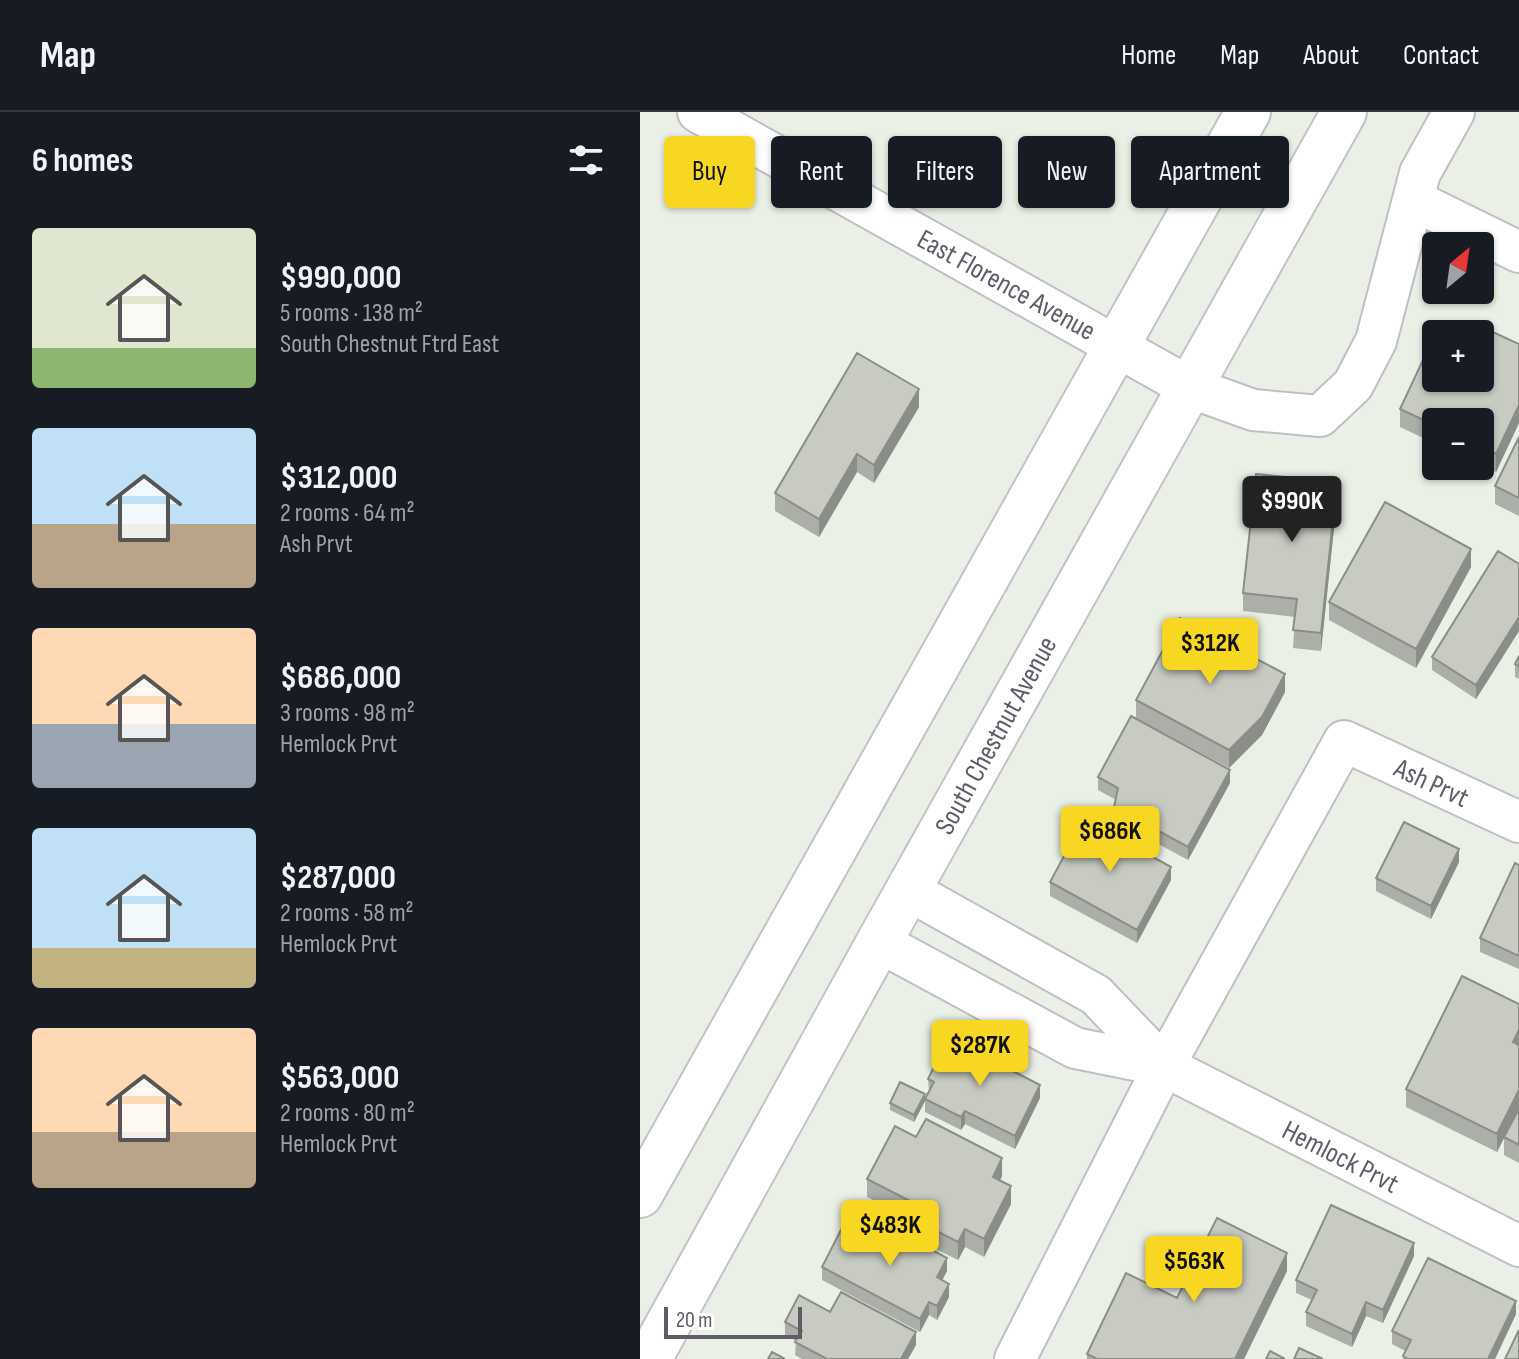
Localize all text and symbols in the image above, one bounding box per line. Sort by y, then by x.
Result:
text: Map [40,33,96,78]
text: Home [1121,39,1176,72]
text: Map [1220,39,1259,72]
text: About [1303,39,1359,72]
text: Contact [1403,39,1479,72]
chip: Buy [664,136,755,208]
chip: Rent [771,136,872,208]
chip: Filters [888,136,1002,208]
chip: New [1018,136,1115,208]
chip: Apartment [1131,136,1289,208]
icon: filters [564,138,608,182]
text: 6 homes [32,140,133,181]
street label: East Florence Avenue [911,223,1101,348]
north arrow [1422,232,1494,304]
map controls [1422,232,1494,480]
text: $990,000 [280,257,401,298]
icon: home [96,260,192,356]
text: 5 rooms · 138 m² [280,298,423,329]
button: + [1422,320,1494,392]
text: South Chestnut Ftrd East [280,329,499,360]
button: − [1422,408,1494,480]
text: $312,000 [280,457,397,498]
icon: home [96,460,192,556]
pin: $990K [1236,476,1348,544]
text: $990K [1260,486,1324,517]
text: 2 rooms · 64 m² [280,498,415,529]
text: Ash Prvt [280,529,353,560]
pin: $312K [1154,618,1266,686]
text: $312K [1180,628,1240,659]
street label: South Chestnut Avenue [928,631,1064,840]
text: $686,000 [280,657,401,698]
icon: home [96,660,192,756]
text: 3 rooms · 98 m² [280,698,415,729]
text: Hemlock Prvt [280,729,397,760]
street label: Ash Prvt [1388,751,1474,815]
pin: $686K [1054,806,1166,874]
text: $686K [1079,816,1141,847]
text: $287,000 [280,857,396,898]
icon: home [96,860,192,956]
text: 2 rooms · 58 m² [280,898,414,929]
text: Hemlock Prvt [280,929,397,960]
pin: $287K [924,1020,1036,1088]
text: $287K [949,1030,1011,1061]
text: $563,000 [280,1057,399,1098]
icon: home [96,1060,192,1156]
text: 2 rooms · 80 m² [280,1098,415,1129]
street label: Hemlock Prvt [1277,1114,1404,1201]
text: Hemlock Prvt [280,1129,397,1160]
pin: $483K [834,1200,946,1268]
text: $483K [859,1210,921,1241]
pin: $563K [1138,1236,1250,1304]
text: $563K [1163,1246,1225,1277]
scale bar [664,1303,802,1339]
text: 20 m [676,1307,713,1334]

